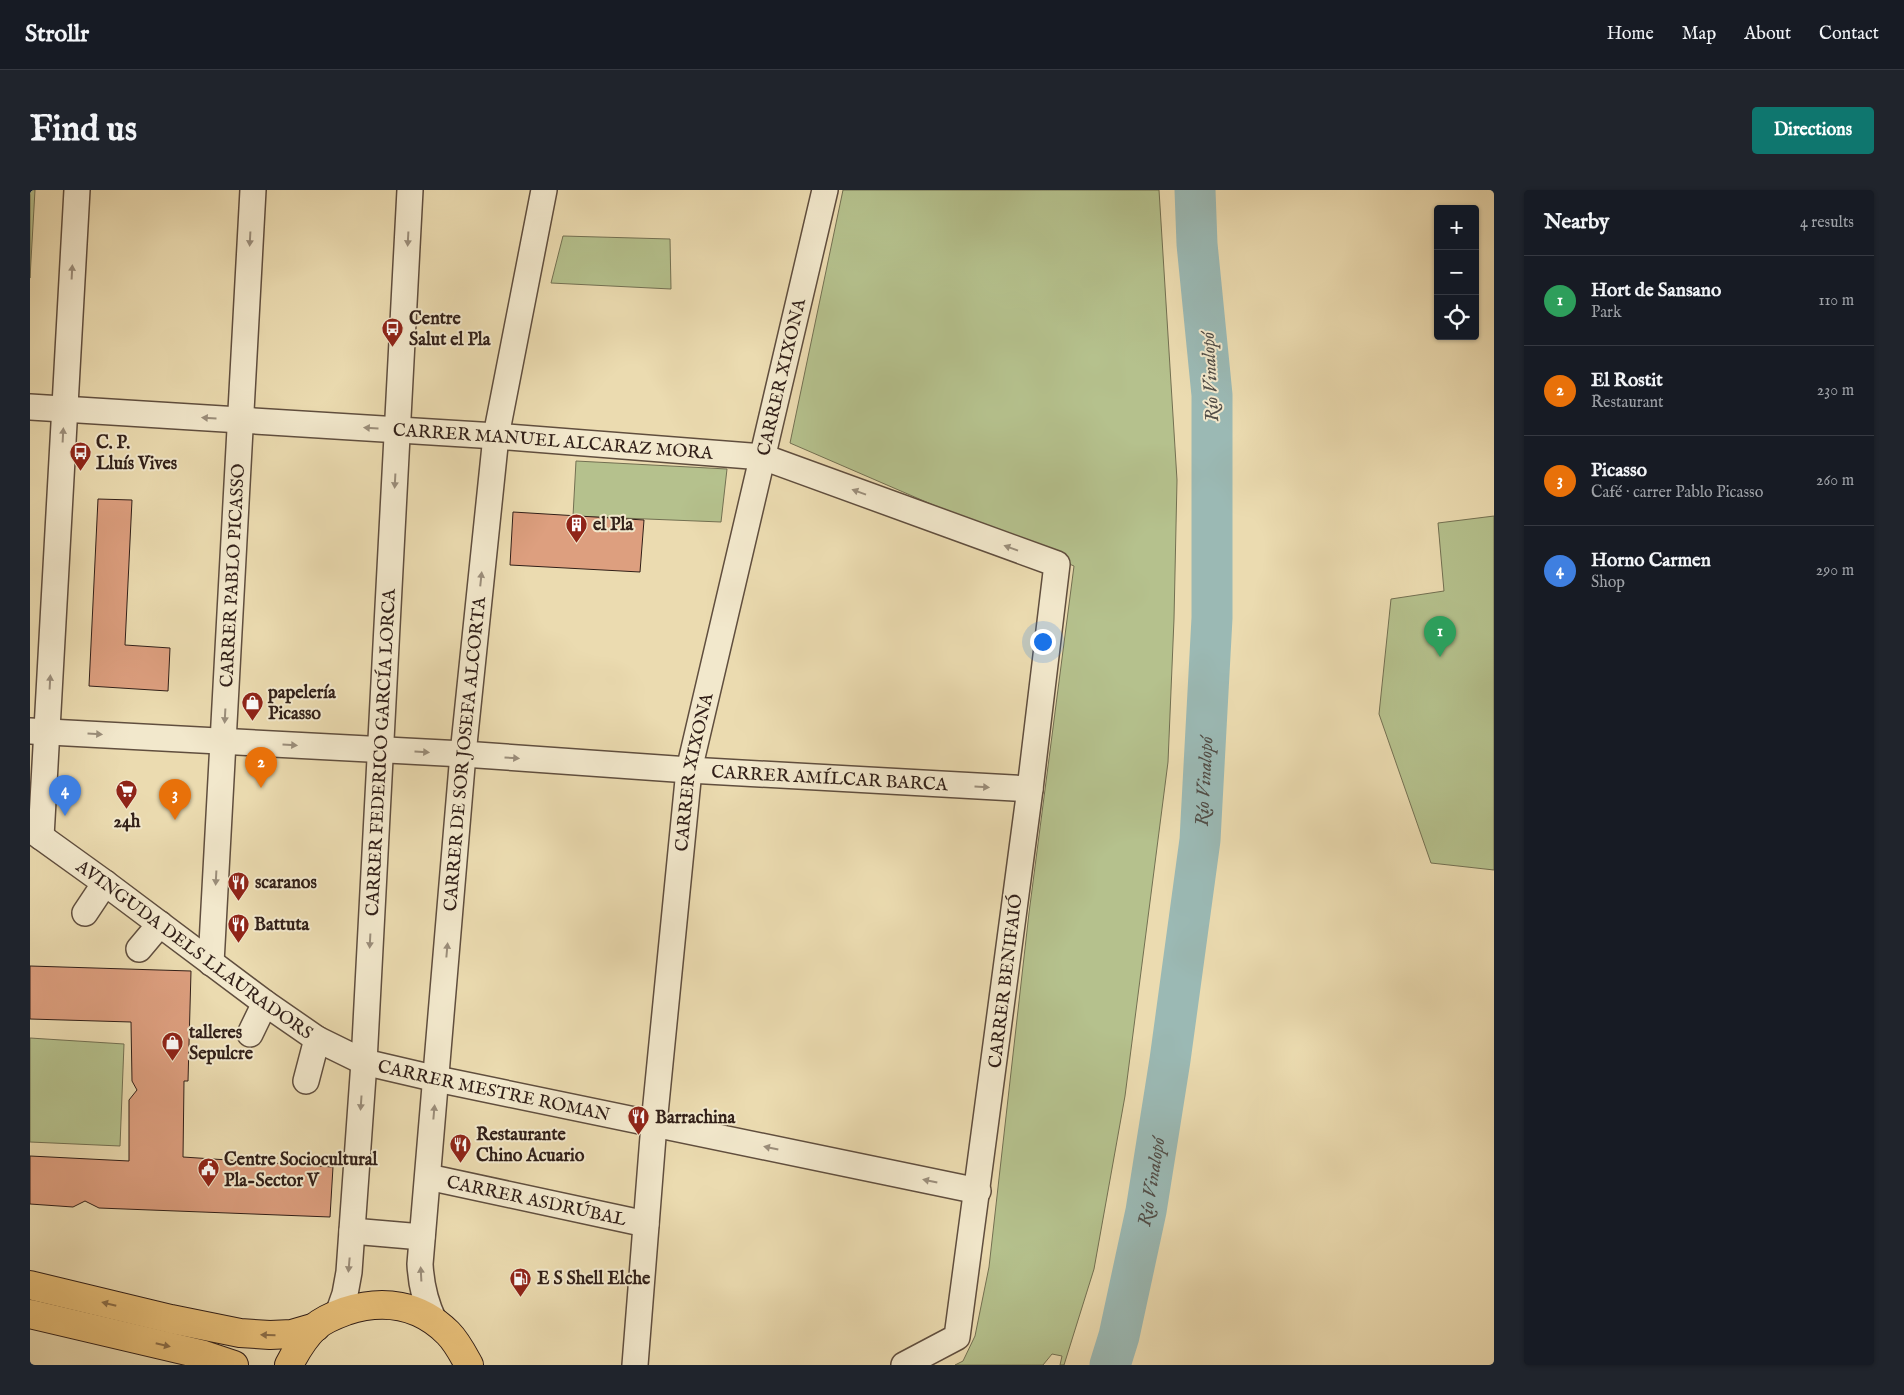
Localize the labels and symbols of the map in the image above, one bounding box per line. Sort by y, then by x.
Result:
one-way arrow [246,231,254,247]
one-way arrow [403,231,411,247]
one-way arrow [68,264,76,280]
street label: CARRER XIXONA [753,296,812,458]
place label: Centre Salut el Pla [409,308,492,352]
bus stop icon: Centre Salut el Pla [381,316,405,347]
water label: Río Vinalopó [1197,329,1225,422]
one-way arrow [201,413,217,421]
street label: CARRER MANUEL ALCARAZ MORA [392,420,714,466]
one-way arrow [363,424,379,432]
one-way arrow [60,426,68,442]
place label: C. P. Lluís Vives [96,432,178,476]
bus stop icon: C. P. Lluís Vives [68,440,92,471]
street label: CARRER PABLO PICASSO [216,463,251,688]
one-way arrow [390,474,398,490]
one-way arrow [851,488,866,496]
building icon: el Pla [565,512,589,543]
place label: el Pla [593,514,634,537]
one-way arrow [1004,544,1019,551]
one-way arrow [477,571,485,587]
street label: CARRER FEDERICO GARCÍA LORCA [362,587,402,917]
street label: CARRER DE SOR JOSEFA ALCORTA [440,595,492,912]
pin: 1 [1424,616,1456,657]
your location [1030,629,1056,655]
one-way arrow [46,674,54,690]
place label: papelería Picasso [267,682,337,726]
shop icon: papelería Picasso [240,690,264,721]
street label: CARRER XIXONA [671,690,720,853]
one-way arrow [221,708,229,724]
one-way arrow [88,730,104,738]
water label: Río Vinalopó [1191,734,1220,827]
one-way arrow [283,742,299,750]
pin: 2 [245,747,277,788]
one-way arrow [414,749,430,757]
one-way arrow [504,754,520,762]
street label: CARRER AMÍLCAR BARCA [711,761,949,797]
pin: 4 [49,775,81,816]
supermarket icon: 24h [115,779,139,810]
pin: 3 [159,779,191,820]
one-way arrow [974,783,990,791]
place label: 24h [114,811,141,834]
street label: AVINGUDA DELS LLAURADORS [70,855,317,1046]
one-way arrow [212,870,220,886]
restaurant icon: scaranos [227,870,251,901]
place label: scaranos [255,872,318,895]
street label: CARRER BENIFAIÓ [982,892,1029,1070]
restaurant icon: Battuta [226,912,250,943]
place label: Battuta [254,914,311,937]
one-way arrow [366,933,374,949]
one-way arrow [444,942,452,958]
place label: talleres Sepulcre [188,1022,254,1066]
shop icon: talleres Sepulcre [161,1030,185,1061]
street label: CARRER MESTRE ROMAN [375,1056,612,1128]
one-way arrow [356,1095,364,1111]
one-way arrow [430,1104,438,1120]
restaurant icon: Barrachina [627,1105,651,1136]
place label: Barrachina [655,1107,736,1130]
place label: Restaurante Chino Acuario [476,1124,585,1168]
restaurant icon: Restaurante Chino Acuario [448,1132,472,1163]
water label: Río Vinalopó [1133,1134,1172,1229]
one-way arrow [763,1144,778,1152]
place label: Centre Sociocultural Pla-Sector V [224,1149,379,1193]
public building icon: Centre Sociocultural Pla-Sector V [196,1157,220,1188]
street label: CARRER ASDRÚBAL [444,1171,628,1232]
one-way arrow [921,1177,937,1185]
one-way arrow [345,1257,353,1273]
one-way arrow [416,1266,424,1282]
fuel station icon: E S Shell Elche [509,1266,533,1297]
place label: E S Shell Elche [537,1268,651,1291]
one-way arrow [101,1300,116,1308]
one-way arrow [260,1330,276,1338]
one-way arrow [155,1341,170,1349]

